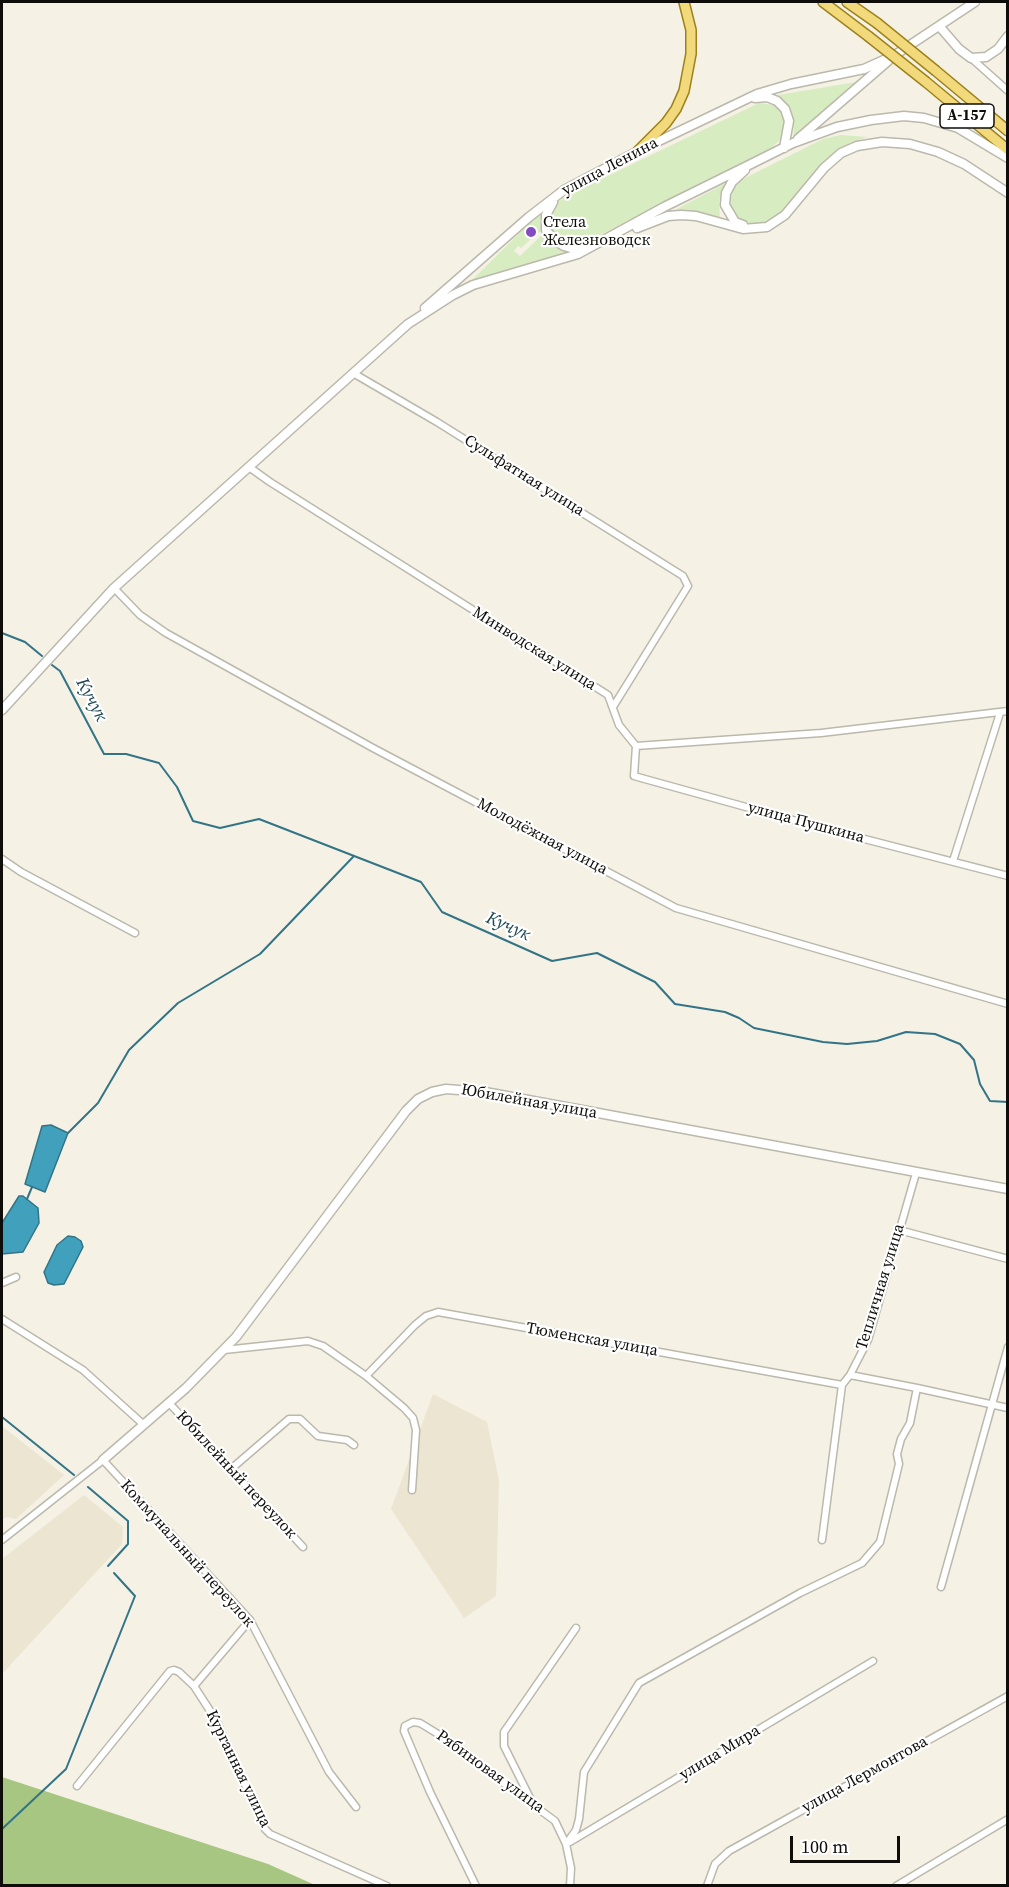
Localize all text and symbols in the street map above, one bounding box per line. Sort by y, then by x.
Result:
road number: А-157 [940,104,994,128]
street label: улица Ленина [559,134,661,200]
place label: Стела Железноводск [543,213,650,251]
marker: Стела Железноводск [524,225,538,239]
street label: Сульфатная улица [460,431,588,521]
street label: Минводская улица [468,603,600,695]
water label: Кучук [71,674,111,726]
street label: Молодёжная улица [473,794,611,880]
street label: улица Пушкина [746,798,866,848]
water label: Кучук [482,908,534,946]
street label: Юбилейная улица [459,1081,599,1123]
street label: Тепличная улица [853,1222,909,1352]
street label: Тюменская улица [525,1319,659,1361]
street label: Юбилейный переулок [172,1407,300,1543]
street label: Коммунальный переулок [116,1476,258,1632]
street label: Курганная улица [201,1707,275,1831]
street label: улица Мира [676,1721,764,1785]
street label: Рябиновая улица [432,1726,548,1818]
street label: улица Лермонтова [799,1732,931,1818]
scale bar [793,1824,902,1862]
text: 100 m [801,1834,848,1859]

